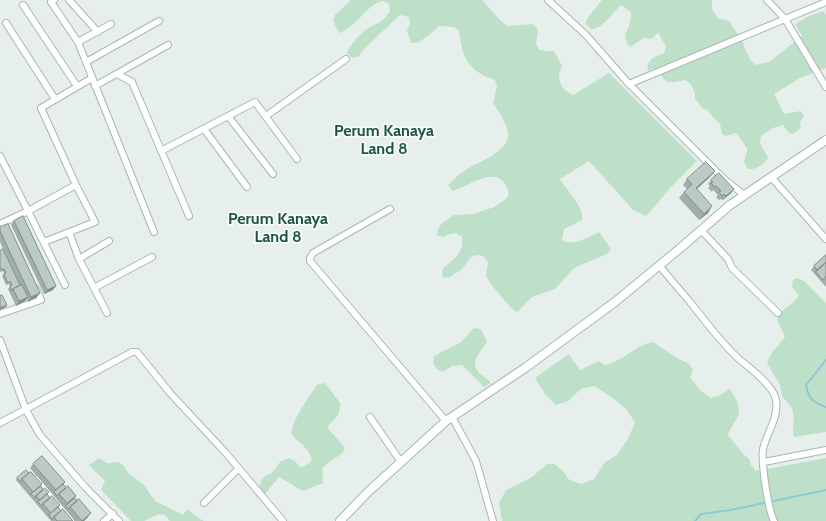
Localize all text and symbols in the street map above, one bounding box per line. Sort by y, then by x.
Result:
district label: Perum Kanaya Land 8 [334,121,434,159]
district label: Perum Kanaya Land 8 [228,209,328,247]

